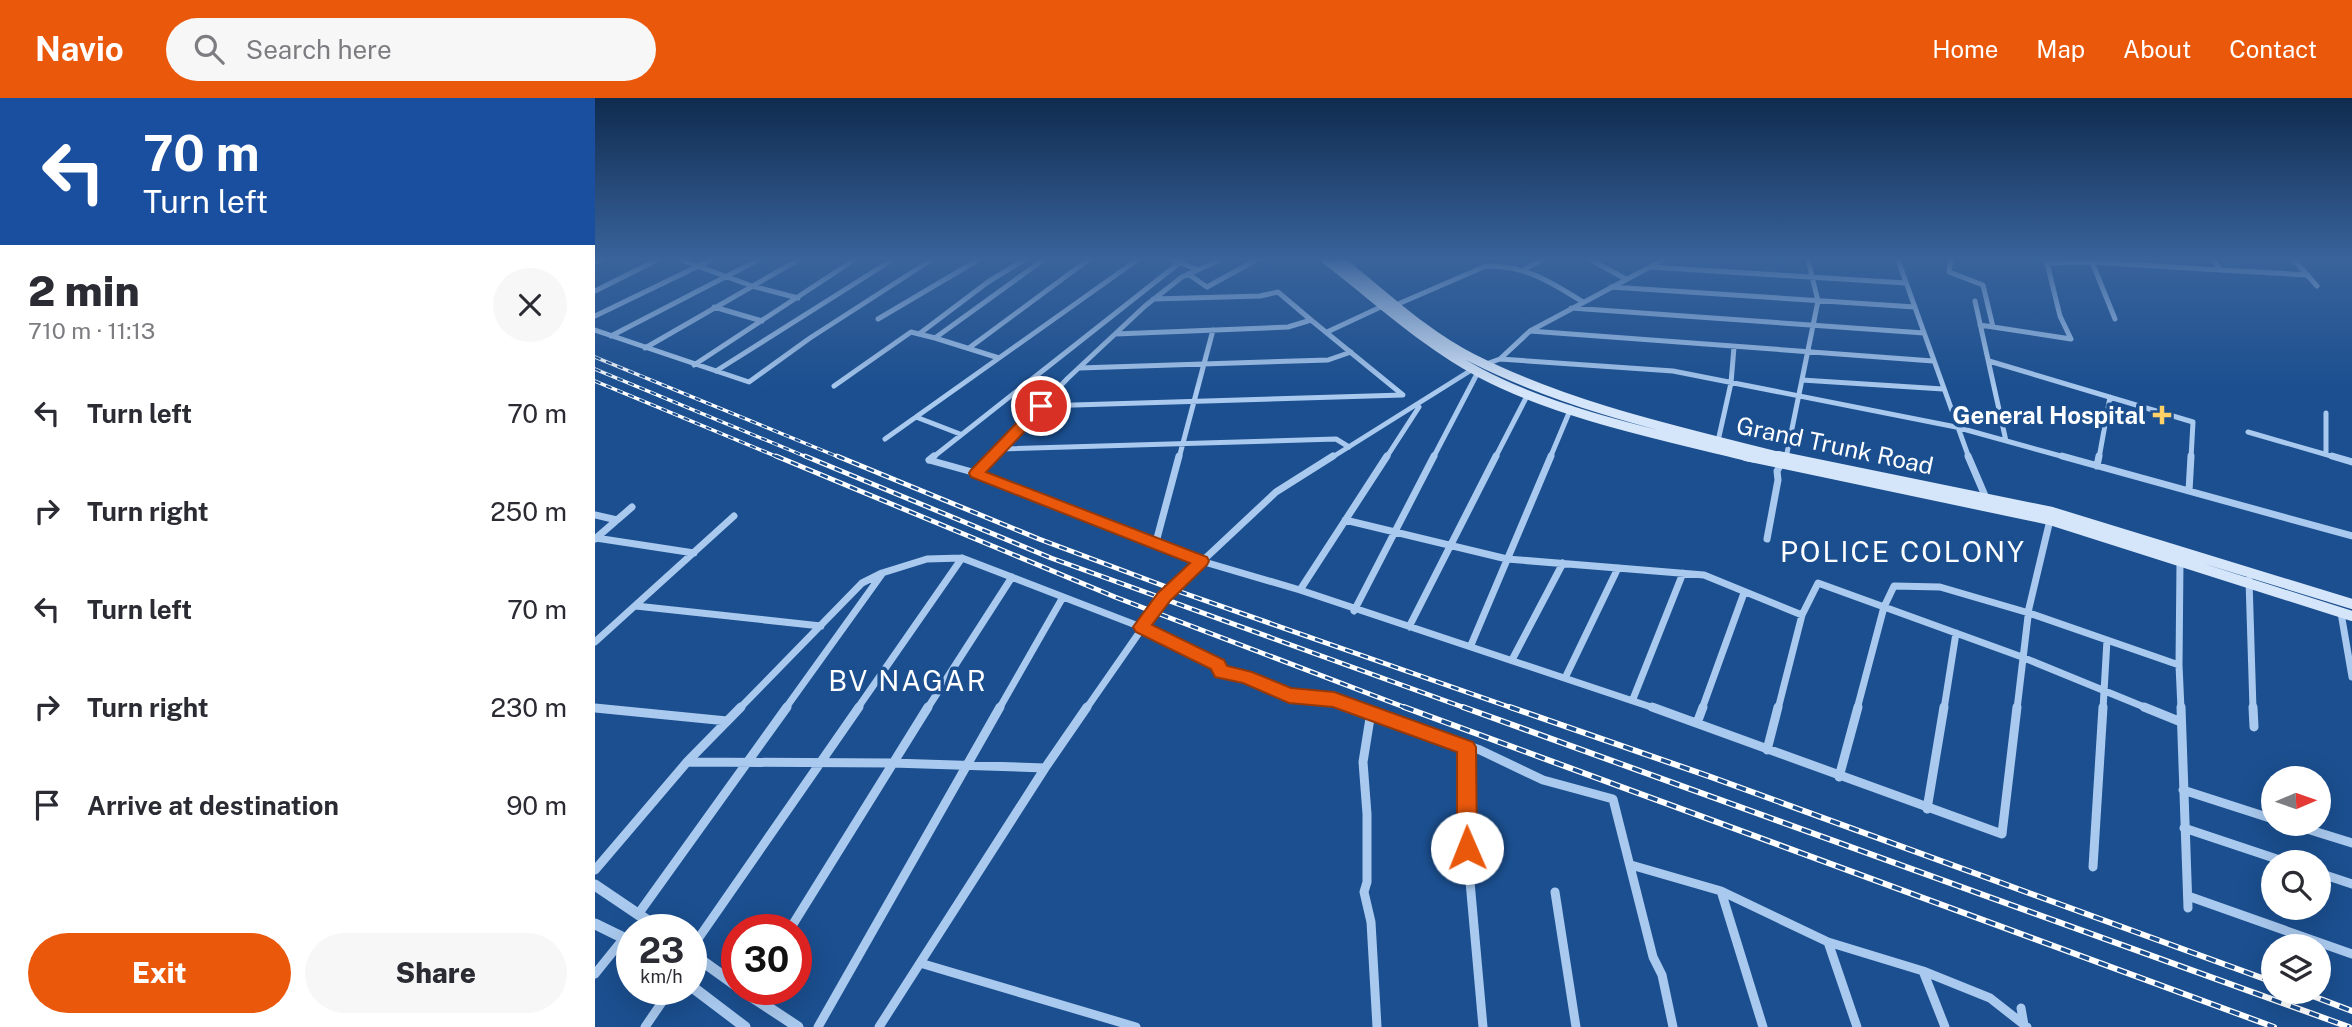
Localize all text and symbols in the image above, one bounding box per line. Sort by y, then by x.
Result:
search box [166,18,656,81]
text: Navio [35,30,124,68]
icon: search [190,30,228,68]
text: Search here [246,34,392,65]
text: Home [1932,35,1998,63]
text: Map [2036,35,2085,63]
text: About [2123,35,2191,63]
text: Contact [2229,35,2317,63]
text: 70 m [143,124,260,182]
icon: left [28,126,119,217]
text: Turn left [143,183,268,220]
text: 2 min [28,266,140,315]
button: close [493,268,567,342]
text: 710 m · 11:13 [28,317,155,344]
pin [1011,376,1071,436]
icon: arrive [1022,387,1060,425]
icon: left [28,394,66,432]
text: Turn left [87,398,192,429]
text: 70 m [507,398,567,429]
place label: General Hospital [1952,401,2146,429]
marker: General Hospital [2152,405,2172,425]
street label: Grand Trunk Road [1734,410,1936,480]
icon: right [28,492,66,530]
text: Turn right [87,496,209,527]
text: 250 m [490,496,567,527]
district label: POLICE COLONY [1780,535,2026,568]
icon: left [28,590,66,628]
text: Turn left [87,594,192,625]
text: 70 m [507,594,567,625]
district label: BV NAGAR [828,664,988,697]
icon: right [28,688,66,726]
text: Turn right [87,692,209,723]
text: 230 m [491,692,567,723]
north arrow [2261,766,2331,836]
map controls [2261,766,2331,1004]
icon: arrive [28,786,66,824]
text: Arrive at destination [87,790,339,821]
text: 90 m [506,790,567,821]
position arrow [1430,811,1504,885]
button: search [2261,850,2331,920]
speed limit sign: 30 [721,914,812,1005]
text: 23 [639,930,684,971]
button: Exit [28,933,291,1013]
button: Share [305,933,567,1013]
button: layers [2261,934,2331,1004]
text: km/h [640,966,683,987]

